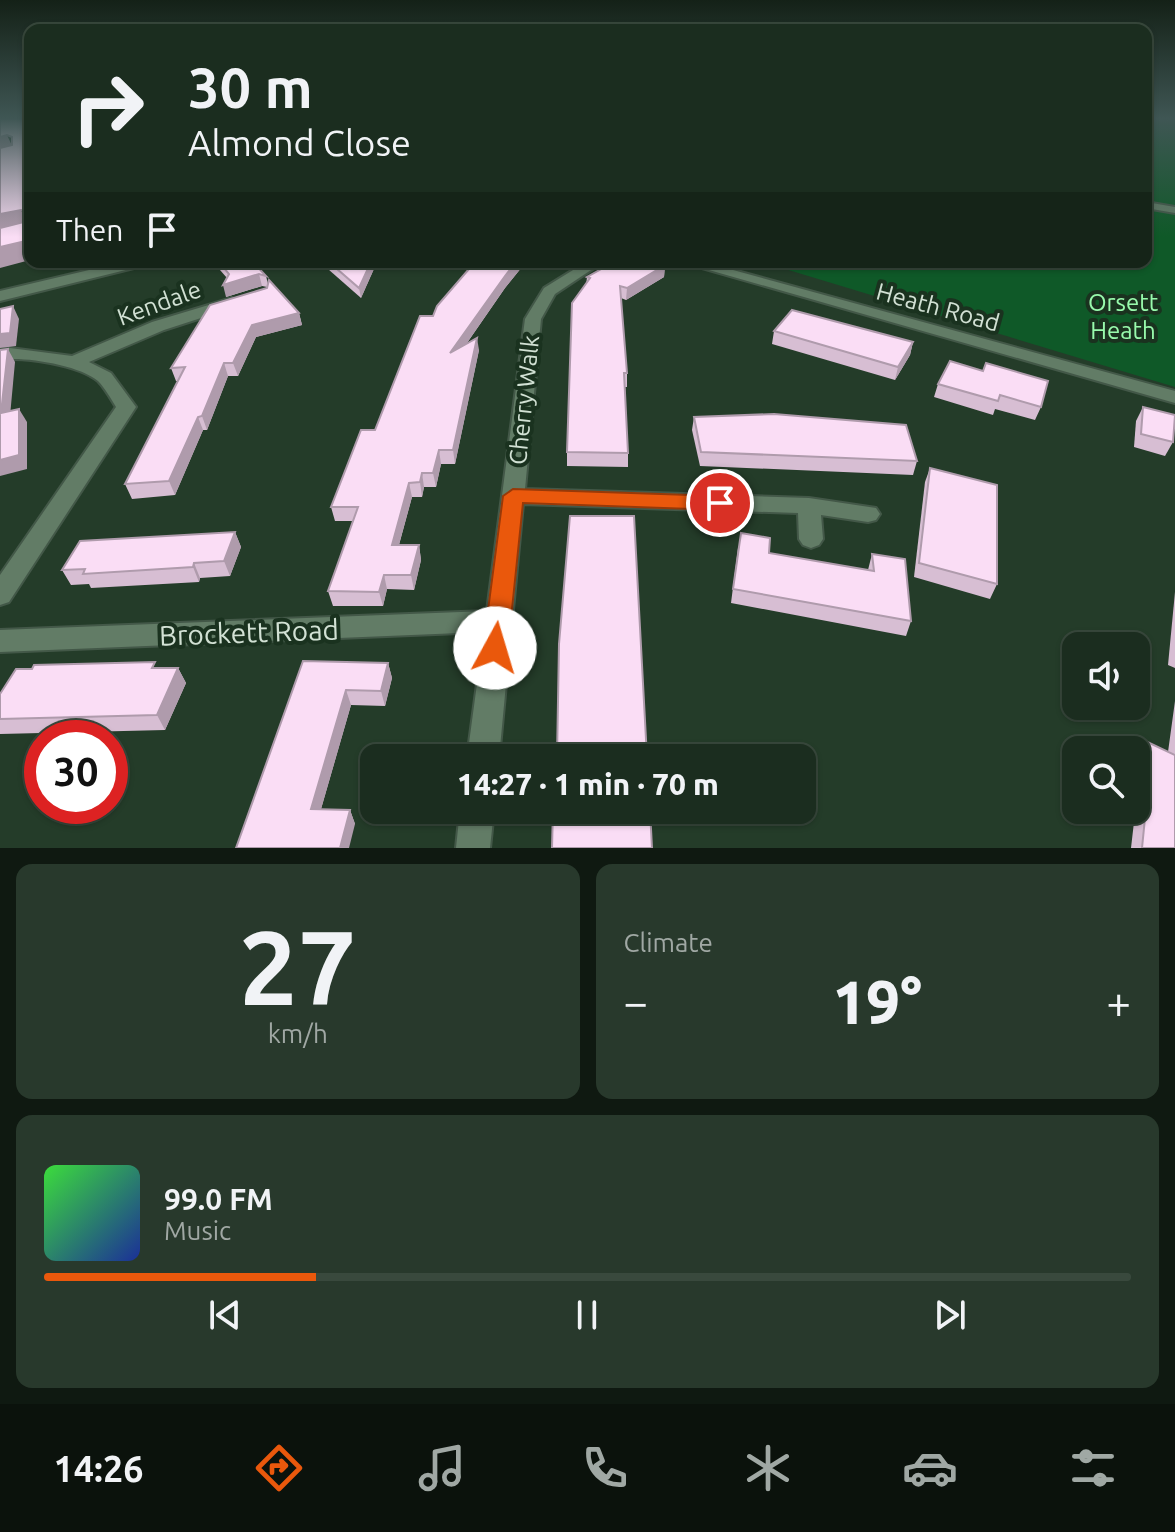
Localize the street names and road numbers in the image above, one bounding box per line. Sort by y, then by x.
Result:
street label: Kendale [113,275,205,331]
street label: Heath Road [874,278,1002,336]
street label: Cherry Walk [504,334,544,466]
street label: Brockett Road [159,613,339,651]

